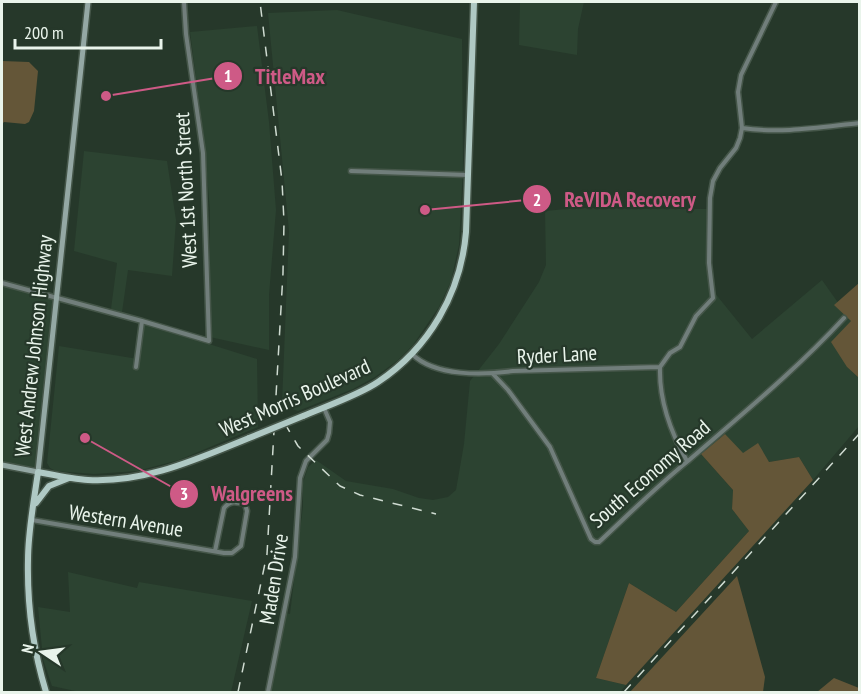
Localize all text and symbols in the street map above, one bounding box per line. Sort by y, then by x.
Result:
scale bar [15,12,160,50]
text: 200 m [24,21,64,44]
callout: TitleMax [213,56,337,96]
text: TitleMax [255,62,325,90]
text: 1 [224,64,232,87]
street label: West 1st North Street [168,111,203,268]
callout: ReVIDA Recovery [522,179,708,219]
text: ReVIDA Recovery [564,185,697,213]
text: 2 [533,188,541,211]
street label: West Andrew Johnson Highway [8,234,59,458]
street label: Ryder Lane [516,339,598,370]
street label: West Morris Boulevard [215,352,374,443]
street label: South Economy Road [584,414,716,533]
callout: Walgreens [169,474,305,514]
text: Walgreens [210,479,293,507]
text: 3 [180,482,188,505]
street label: Western Avenue [67,498,185,543]
street label: Maden Drive [253,532,294,626]
north arrow [12,622,72,682]
text: N [17,642,38,655]

